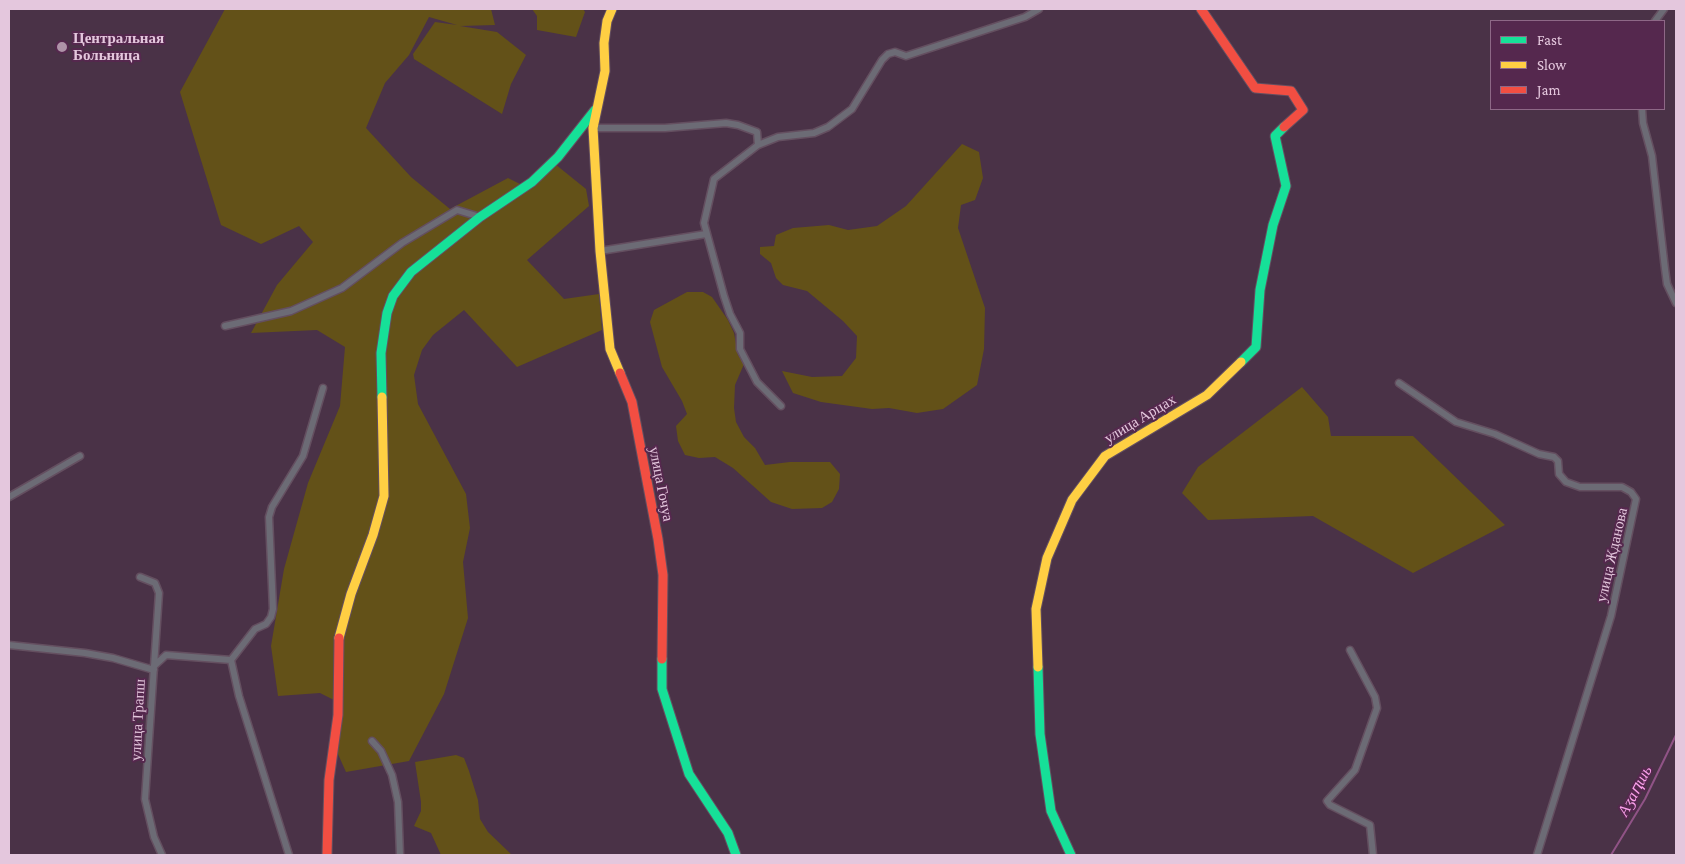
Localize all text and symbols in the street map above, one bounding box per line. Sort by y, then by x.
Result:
legend [1490,20,1665,110]
place label: Центральная Больница [73,29,164,64]
text: Fast [1537,32,1562,48]
marker: Центральная Больница [55,40,69,54]
text: Slow [1537,57,1566,73]
text: Jam [1537,82,1560,98]
street label: улица Арцах [1101,391,1179,447]
street label: улица Гочуа [645,445,677,523]
street label: улица Жданова [1592,506,1632,604]
street label: улица Трапш [127,679,149,761]
water label: Аӡаԥшь [1614,762,1656,820]

